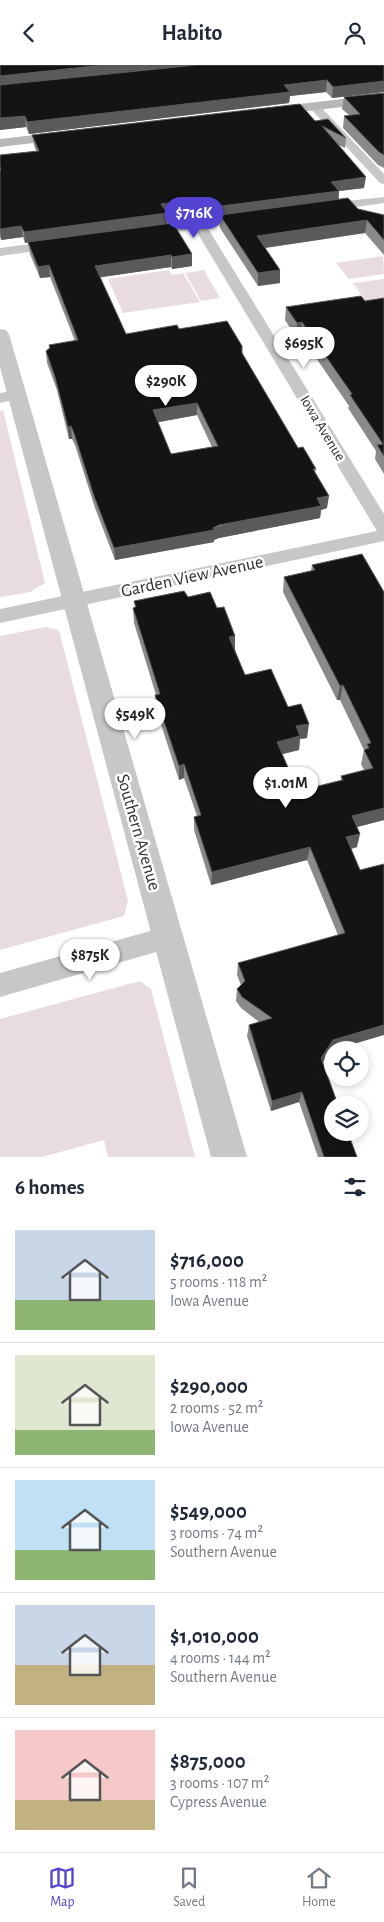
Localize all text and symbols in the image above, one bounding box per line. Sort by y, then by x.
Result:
icon: back [15,19,43,47]
icon: person [341,19,369,47]
text: Habito [162,22,222,44]
pin: $716K [159,197,229,239]
text: $716K [176,205,212,221]
pin: $695K [269,327,339,369]
text: $695K [285,335,323,351]
pin: $290K [131,365,201,407]
text: $290K [146,373,186,389]
street label: Iowa Avenue [297,393,348,464]
street label: Garden View Avenue [120,553,265,601]
pin: $549K [100,697,170,740]
text: $549K [115,706,155,722]
pin: $1.01M [245,767,327,809]
street label: Southern Avenue [113,772,163,892]
text: $1.01M [264,775,308,791]
pin: $875K [55,939,125,981]
text: $875K [71,947,109,963]
map controls [324,1041,369,1141]
button: locate [324,1041,369,1086]
button: layers [324,1096,369,1141]
icon: filters [341,1173,369,1201]
text: 6 homes [15,1177,85,1198]
icon: home [55,1250,115,1310]
text: $716,000 [170,1250,244,1271]
text: 5 rooms · 118 m² [170,1274,267,1290]
text: Iowa Avenue [170,1293,249,1309]
icon: home [55,1375,115,1435]
text: $290,000 [170,1376,248,1397]
text: 2 rooms · 52 m² [170,1400,263,1416]
text: Iowa Avenue [170,1419,249,1435]
icon: home [55,1500,115,1560]
text: $549,000 [170,1501,247,1522]
text: 3 rooms · 74 m² [170,1525,263,1541]
text: Southern Avenue [170,1544,277,1560]
icon: home [55,1625,115,1685]
text: $1,010,000 [170,1626,259,1647]
text: 4 rooms · 144 m² [170,1650,271,1666]
text: Southern Avenue [170,1669,277,1685]
icon: home [55,1750,115,1810]
text: $875,000 [170,1751,246,1772]
text: 3 rooms · 107 m² [170,1775,269,1791]
text: Cypress Avenue [170,1794,267,1810]
tab: Map [48,1864,76,1911]
tab: Saved [173,1864,205,1911]
tab: Home [302,1864,336,1911]

